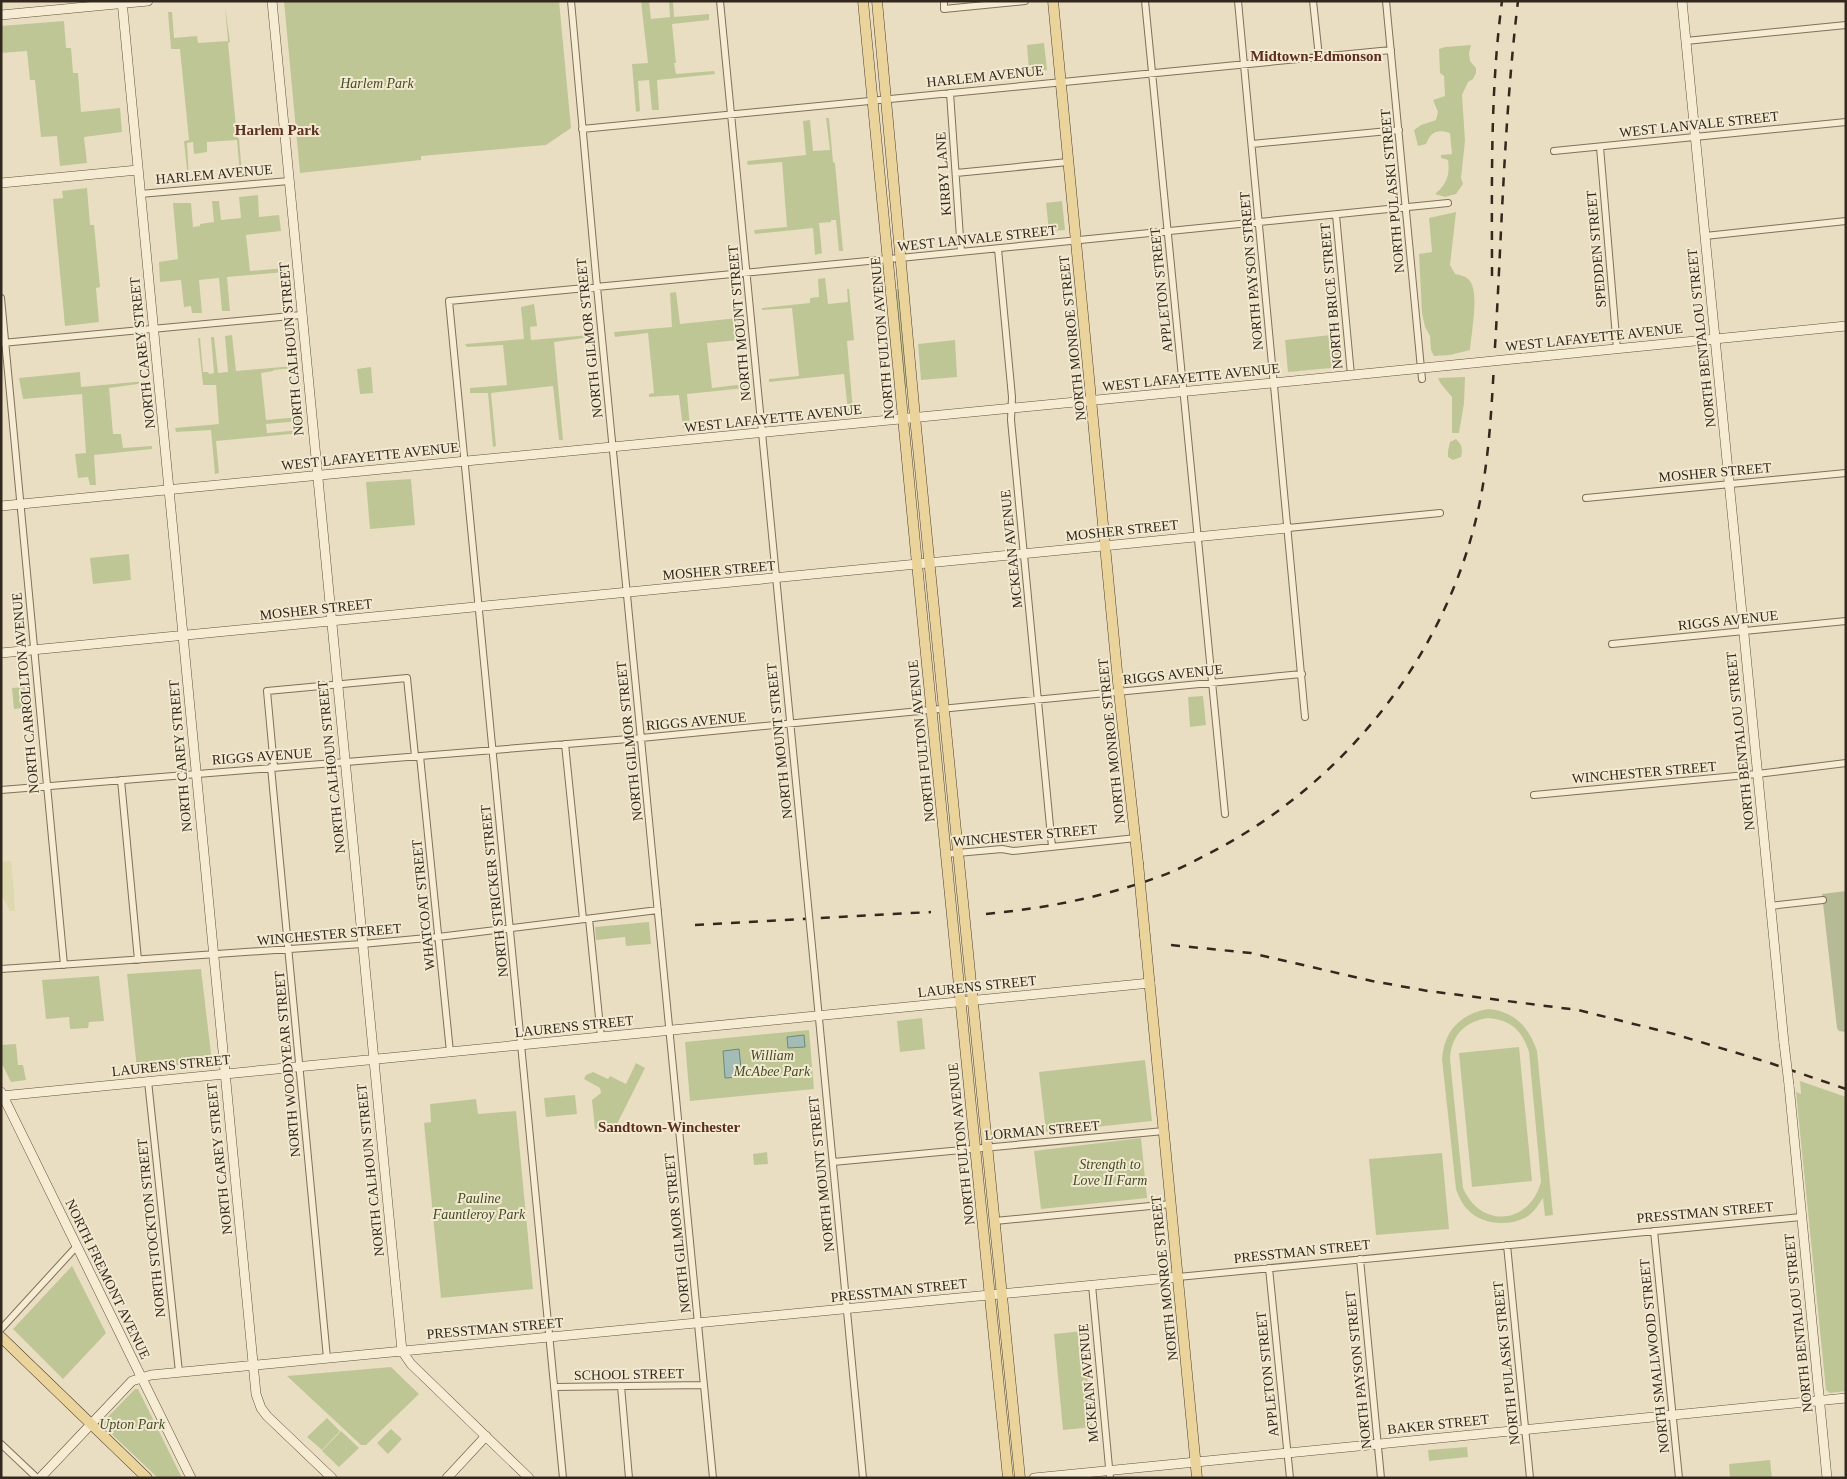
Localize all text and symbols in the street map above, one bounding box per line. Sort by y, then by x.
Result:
district label: Midtown-Edmonson [1250,48,1383,64]
street label: HARLEM AVENUE [926,63,1044,90]
park label: Harlem Park [339,76,415,91]
street label: NORTH PULASKI STREET [1378,108,1407,274]
street label: WEST LANVALE STREET [1618,109,1780,140]
district label: Harlem Park [235,122,320,138]
street label: KIRBY LANE [933,132,954,216]
street label: HARLEM AVENUE [155,162,273,187]
street label: SPEDDEN STREET [1584,189,1609,308]
street label: NORTH PAYSON STREET [1237,191,1266,351]
street label: NORTH BRICE STREET [1318,222,1345,370]
street label: WEST LANVALE STREET [896,223,1058,254]
street label: APPLETON STREET [1147,226,1176,353]
street label: NORTH MOUNT STREET [725,244,754,402]
street label: NORTH BENTALOU STREET [1685,247,1718,428]
street label: NORTH MONROE STREET [1056,254,1089,421]
street label: NORTH FULTON AVENUE [868,256,897,420]
street label: NORTH GILMOR STREET [574,257,605,419]
street label: NORTH CALHOUN STREET [276,261,307,436]
street label: NORTH CAREY STREET [127,276,158,430]
street label: WEST LAFAYETTE AVENUE [1505,321,1684,354]
street label: WEST LAFAYETTE AVENUE [1102,361,1281,394]
street label: WEST LAFAYETTE AVENUE [684,402,863,435]
street label: WEST LAFAYETTE AVENUE [281,440,460,473]
street label: MOSHER STREET [1658,460,1773,485]
street label: MCKEAN AVENUE [998,489,1025,609]
street label: MOSHER STREET [1065,517,1180,544]
street label: MOSHER STREET [662,558,777,583]
street label: NORTH CARROLLTON AVENUE [9,592,42,794]
street label: MOSHER STREET [259,596,374,623]
street label: RIGGS AVENUE [1677,608,1779,633]
street label: NORTH BENTALOU STREET [1724,650,1757,831]
street label: NORTH MONROE STREET [1095,657,1128,824]
street label: NORTH FULTON AVENUE [906,659,937,823]
street label: NORTH GILMOR STREET [614,660,645,822]
street label: NORTH MOUNT STREET [764,662,795,820]
street label: RIGGS AVENUE [1122,662,1224,687]
street label: NORTH CAREY STREET [166,679,195,833]
street label: NORTH CALHOUN STREET [315,679,348,854]
street label: RIGGS AVENUE [645,710,747,733]
street label: RIGGS AVENUE [211,746,313,767]
street label: WINCHESTER STREET [1571,759,1717,786]
street label: NORTH STRICKER STREET [478,804,511,978]
street label: WINCHESTER STREET [952,822,1098,849]
street label: WHATCOAT STREET [409,838,438,971]
street label: WINCHESTER STREET [256,921,402,948]
street label: NORTH WOODYEAR STREET [272,970,303,1158]
street label: LAURENS STREET [917,973,1038,1000]
street label: LAURENS STREET [514,1013,635,1040]
park label: William McAbee Park [733,1048,811,1079]
street label: LAURENS STREET [111,1052,232,1079]
street label: NORTH FULTON AVENUE [946,1062,977,1226]
street label: NORTH CAREY STREET [204,1082,235,1236]
street label: NORTH CALHOUN STREET [354,1082,387,1257]
street label: NORTH MOUNT STREET [806,1095,837,1253]
street label: LORMAN STREET [984,1118,1101,1143]
district label: Sandtown-Winchester [598,1119,740,1135]
street label: NORTH STOCKTON STREET [135,1137,168,1318]
street label: NORTH GILMOR STREET [662,1152,693,1314]
park label: Strength to Love II Farm [1072,1157,1147,1188]
park label: Pauline Fauntleroy Park [432,1191,526,1222]
street label: NORTH MONROE STREET [1148,1194,1181,1361]
street label: NORTH FREMONT AVENUE [62,1197,153,1362]
street label: PRESSTMAN STREET [1636,1199,1775,1226]
street label: NORTH BENTALOU STREET [1782,1232,1815,1413]
street label: PRESSTMAN STREET [1233,1237,1372,1266]
street label: NORTH SMALLWOOD STREET [1637,1257,1672,1454]
street label: PRESSTMAN STREET [830,1276,969,1305]
street label: NORTH PULASKI STREET [1490,1280,1523,1446]
street label: NORTH PAYSON STREET [1343,1290,1374,1450]
street label: APPLETON STREET [1253,1310,1282,1437]
street label: PRESSTMAN STREET [426,1315,565,1342]
street label: MCKEAN AVENUE [1076,1323,1101,1443]
street label: SCHOOL STREET [574,1366,685,1383]
street label: BAKER STREET [1386,1412,1490,1437]
park label: Upton Park [99,1417,166,1432]

